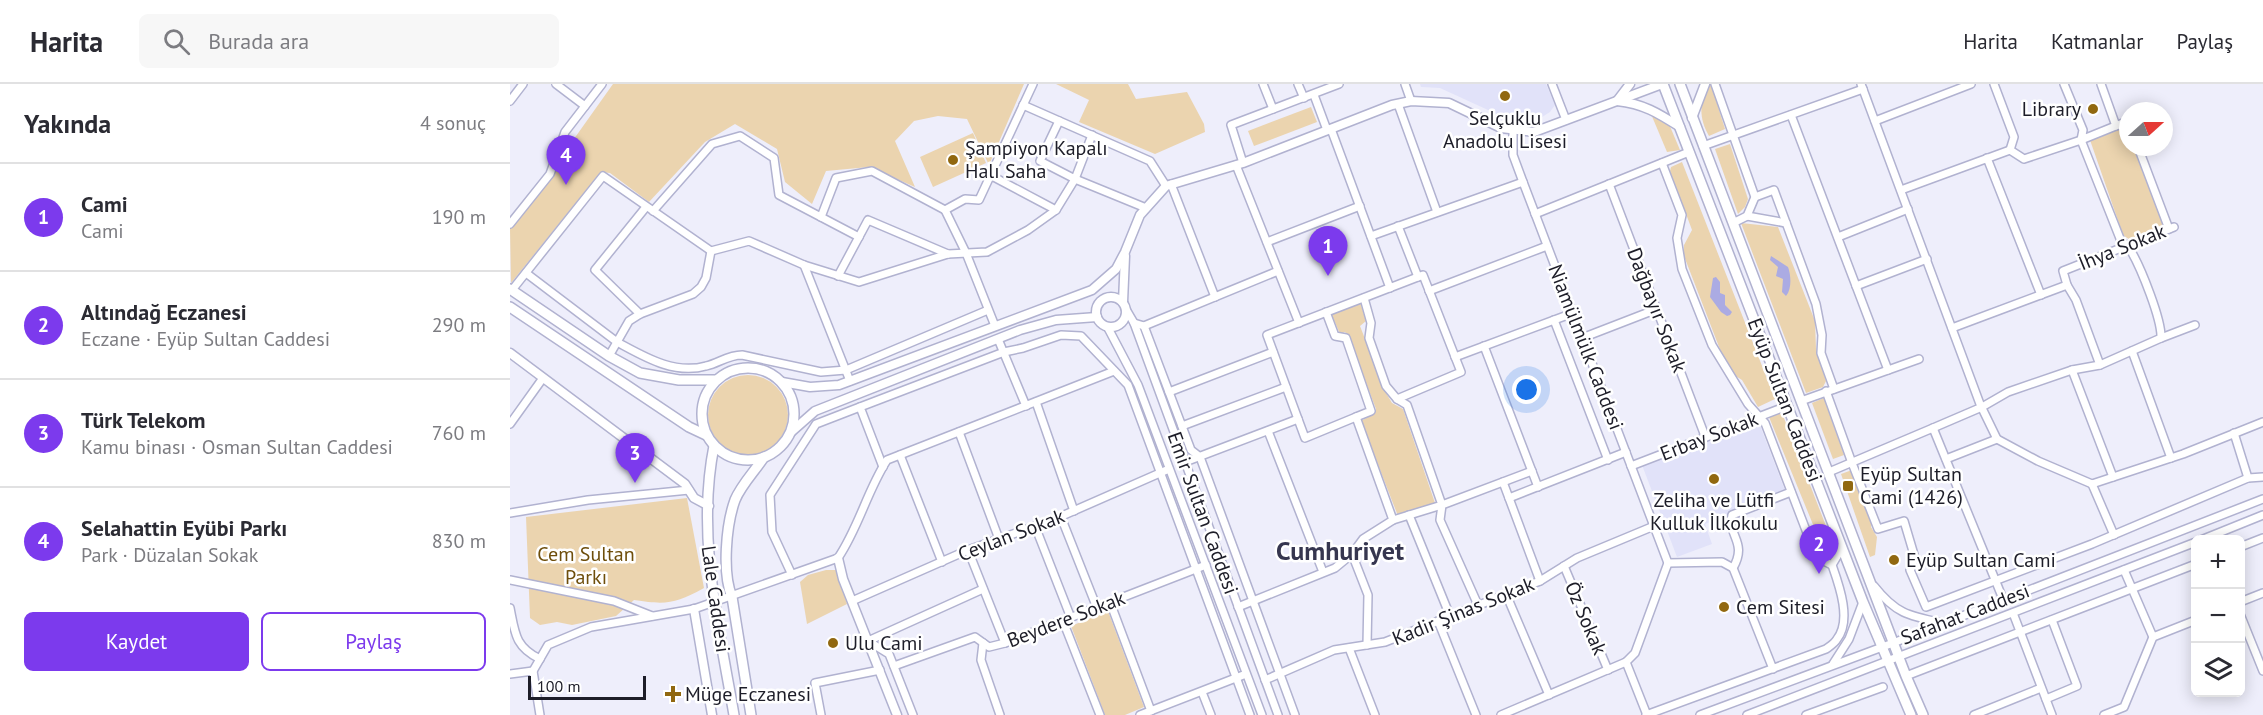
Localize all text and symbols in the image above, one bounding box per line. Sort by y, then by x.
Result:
search box [139,14,559,68]
text: Harita [30,23,103,60]
icon: search [160,25,193,58]
text: Burada ara [208,27,309,55]
text: Harita [1963,28,2018,55]
text: Katmanlar [2051,28,2143,55]
text: Paylaş [2176,28,2233,55]
marker: Selçuklu Anadolu Lisesi [1498,89,1512,103]
place label: Library [2022,96,2082,122]
marker: Library [2086,102,2100,116]
north arrow [2119,102,2173,156]
place label: Selçuklu Anadolu Lisesi [1443,105,1567,154]
text: Yakında [24,107,111,140]
text: 4 sonuç [420,110,486,136]
pin: 4 [546,135,586,185]
place label: Şampiyon Kapalı Halı Saha [965,135,1108,184]
marker: Şampiyon Kapalı Halı Saha [946,153,960,167]
text: Cami [81,190,128,218]
text: 1 [38,204,49,230]
text: 190 m [432,204,486,230]
text: Cami [81,218,124,244]
street label: İhya Sokak [2075,218,2170,276]
pin: 1 [1308,226,1348,276]
street label: Dağbayır Sokak [1621,244,1693,377]
street label: Niamülmülk Caddesi [1542,261,1630,433]
text: Altındağ Eczanesi [81,298,247,326]
text: 2 [38,312,49,338]
text: 290 m [432,312,486,338]
street label: Eyüp Sultan Caddesi [1742,314,1828,486]
text: Eczane · Eyüp Sultan Caddesi [81,326,330,352]
your location [1512,375,1541,404]
street label: Erbay Sokak [1656,405,1762,467]
text: Türk Telekom [81,406,206,434]
text: 3 [38,420,49,446]
text: 760 m [432,420,486,446]
street label: Emir Sultan Caddesi [1162,428,1244,598]
text: Kamu binası · Osman Sultan Caddesi [81,434,393,460]
pin: 3 [616,434,654,483]
place label: Eyüp Sultan Cami (1426) [1860,461,1963,510]
marker: Zeliha ve Lütfi Kulluk İlkokulu [1707,472,1721,486]
marker: Eyüp Sultan Cami (1426) [1841,479,1855,493]
place label: Zeliha ve Lütfi Kulluk İlkokulu [1650,487,1778,536]
street label: Ceylan Sokak [954,503,1068,567]
text: Selahattin Eyübi Parkı [81,514,287,542]
pin: 2 [1800,524,1838,574]
text: 4 [38,528,49,554]
text: 830 m [432,528,486,554]
district label: Cumhuriyet [1276,534,1404,567]
map controls [2191,535,2245,697]
button: + [2191,535,2245,589]
park label: Cem Sultan Parkı [537,541,635,590]
text: Park · Düzalan Sokak [81,542,258,568]
street label: Lale Caddesi [696,544,736,654]
place label: Eyüp Sultan Cami [1906,547,2056,573]
marker: Eyüp Sultan Cami [1887,553,1901,567]
street label: Kadir Şinas Sokak [1388,571,1538,651]
street label: Öz Sokak [1559,577,1613,659]
street label: Safahat Caddesi [1897,577,2033,651]
street label: Beydere Sokak [1003,584,1129,653]
button: − [2191,589,2245,643]
place label: Cem Sitesi [1736,594,1825,620]
marker: Cem Sitesi [1717,600,1731,614]
button: Kaydet [24,612,249,671]
button: Paylaş [261,612,486,671]
place label: Ulu Cami [845,630,923,656]
marker: Ulu Cami [826,636,840,650]
button: layers [2191,643,2245,697]
scale bar [528,673,646,700]
text: 100 m [537,676,580,696]
place label: Müge Eczanesi [685,681,811,707]
marker: Müge Eczanesi [666,687,680,701]

